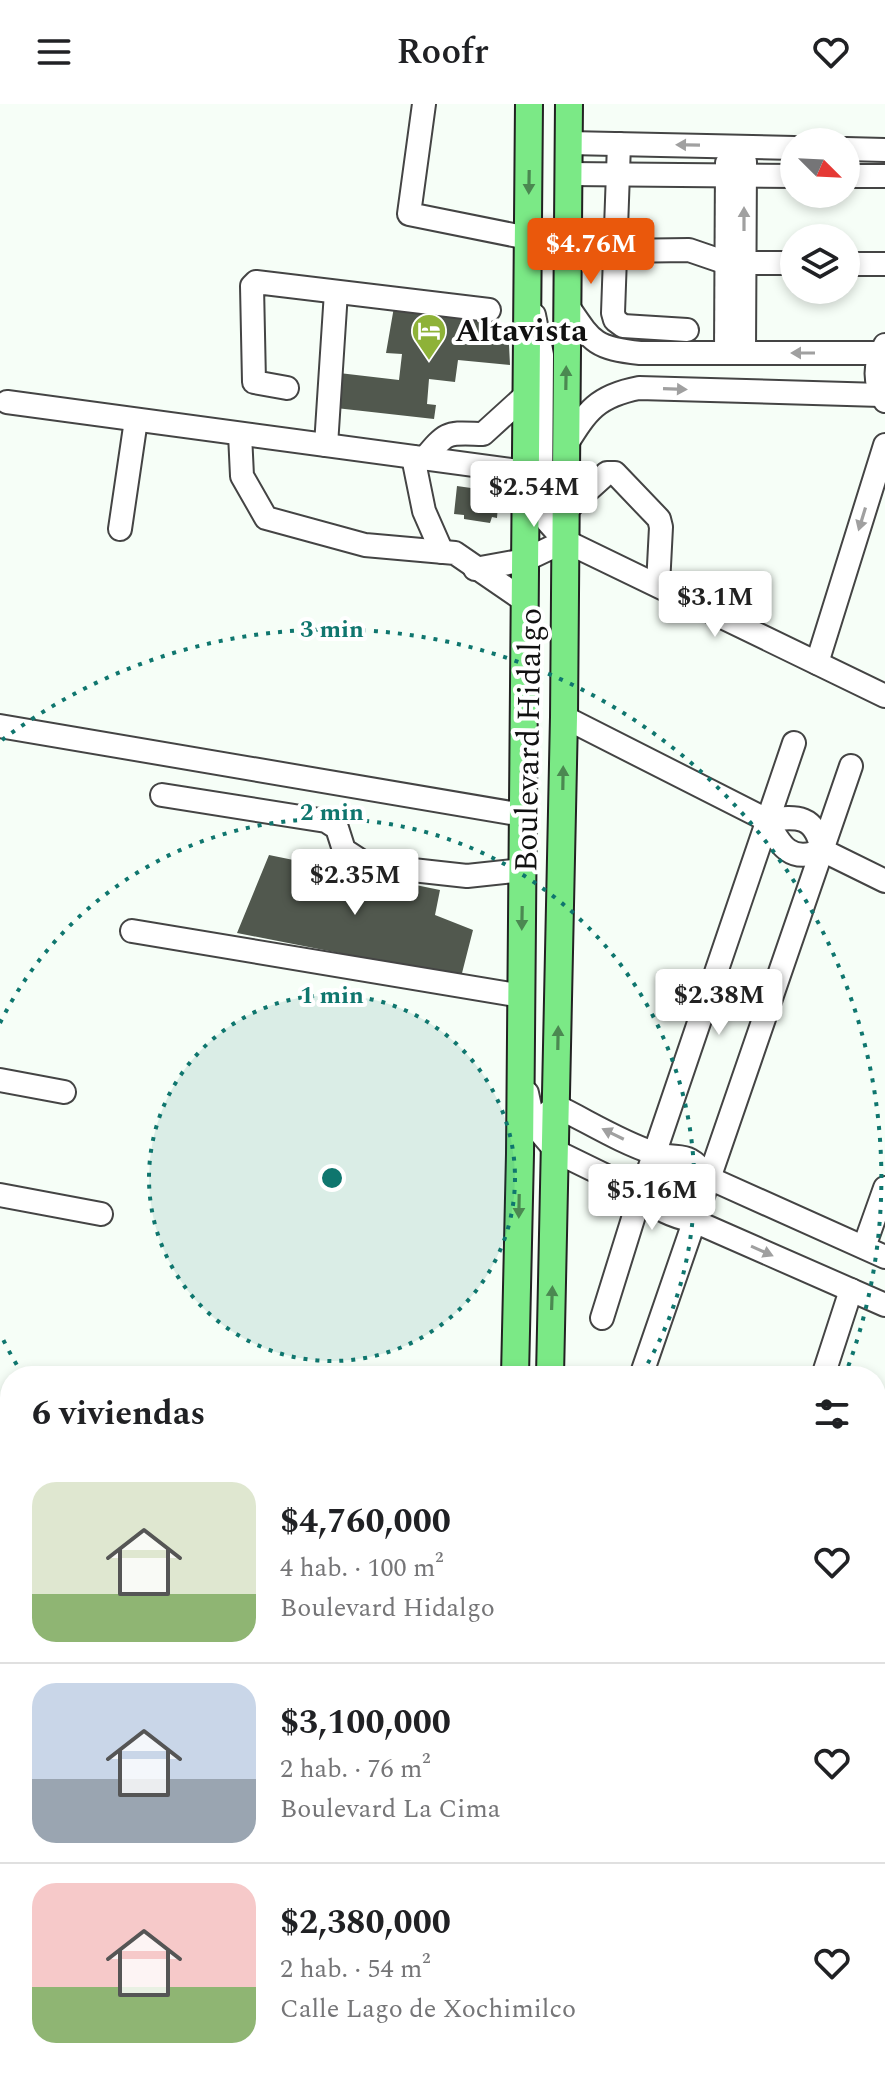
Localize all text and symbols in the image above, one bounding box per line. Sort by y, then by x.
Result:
text: Roofr [396,25,489,80]
icon: menu [32,30,76,74]
icon: heart [809,30,853,74]
north arrow [780,128,860,208]
map controls [780,128,860,304]
one-way arrow [675,139,700,152]
one-way arrow [522,170,535,195]
one-way arrow [738,206,751,231]
pin: $4.76M [526,218,656,286]
text: $4.76M [545,224,637,264]
button: layers [780,224,860,304]
place label: Altavista [455,307,588,356]
hotel icon: Altavista [410,312,448,362]
one-way arrow [790,347,815,359]
one-way arrow [560,365,572,390]
one-way arrow [663,383,688,396]
pin: $2.54M [469,461,599,529]
text: $2.54M [488,467,580,507]
one-way arrow [855,508,867,532]
pin: $3.1M [659,571,771,639]
text: $3.1M [677,577,753,617]
street label: Boulevard Hidalgo [502,607,556,873]
text: 3 min [300,612,364,648]
one-way arrow [557,765,570,790]
text: 2 min [300,795,364,831]
pin: $2.35M [290,849,420,917]
text: $2.35M [309,855,401,895]
one-way arrow [516,906,528,931]
pin: $2.38M [654,969,784,1037]
text: $2.38M [673,975,765,1015]
text: 1 min [300,978,364,1014]
one-way arrow [552,1025,564,1050]
one-way arrow [601,1127,624,1140]
centre of rings [318,1164,346,1192]
pin: $5.16M [587,1164,717,1232]
text: $5.16M [606,1170,698,1210]
one-way arrow [513,1194,525,1219]
one-way arrow [750,1244,774,1258]
one-way arrow [546,1285,559,1310]
text: 6 viviendas [32,1388,205,1440]
icon: filters [810,1392,854,1436]
text: $4,760,000 [280,1496,451,1548]
icon: home [96,1514,192,1610]
icon: heart [810,1540,854,1584]
text: 4 hab. · 100 m² [280,1548,443,1588]
text: Boulevard Hidalgo [280,1588,495,1628]
text: $3,100,000 [280,1697,451,1749]
icon: home [96,1715,192,1811]
icon: heart [810,1741,854,1785]
text: 2 hab. · 76 m² [280,1749,430,1789]
text: Boulevard La Cima [280,1789,500,1829]
text: $2,380,000 [280,1897,451,1949]
icon: home [96,1915,192,2011]
icon: heart [810,1941,854,1985]
text: 2 hab. · 54 m² [280,1949,430,1989]
text: Calle Lago de Xochimilco [280,1989,576,2029]

